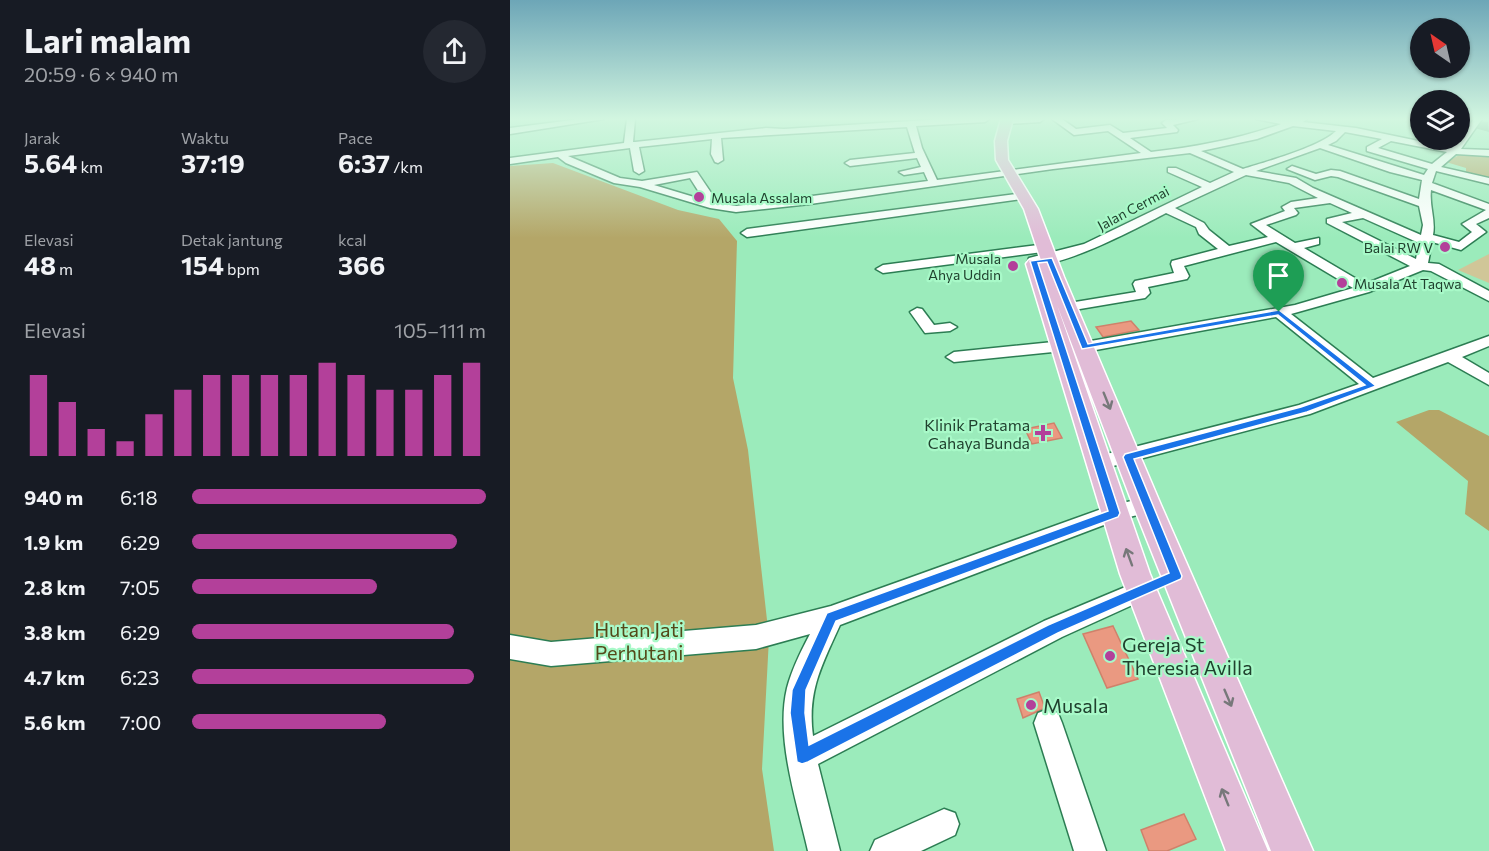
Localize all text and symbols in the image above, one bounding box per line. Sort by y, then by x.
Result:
north arrow [1410,18,1470,78]
map controls [1410,18,1470,150]
text: Lari malam [24,19,191,60]
button: share [423,20,486,83]
text: 20:59 · 6 × 940 m [24,62,178,86]
button: layers [1410,90,1470,150]
text: Jarak [24,128,60,147]
text: Waktu [181,128,229,147]
text: Pace [338,128,373,147]
text: 5.64 [24,147,77,178]
text: 37:19 [181,147,245,178]
text: 6:37 [338,147,390,178]
text: km [77,157,103,176]
text: /km [390,157,423,176]
street label: Jalan Cermai [1094,182,1172,234]
place label: Musala Assalam [711,189,812,206]
marker: Musala Assalam [692,190,706,204]
text: Elevasi [24,230,74,249]
text: Detak jantung [181,230,283,249]
text: kcal [338,230,367,249]
place label: Balai RW V [1364,239,1433,256]
marker: Balai RW V [1438,240,1452,254]
text: 48 [24,249,56,280]
text: 154 [181,249,224,280]
text: 366 [338,249,385,280]
place label: Musala Ahya Uddin [928,250,1001,283]
pin [1253,250,1304,312]
text: m [56,259,73,278]
text: bpm [224,259,260,278]
marker: Musala Ahya Uddin [1006,259,1020,273]
icon: arrive [1262,259,1295,292]
place label: Musala At Taqwa [1354,275,1462,292]
marker: Musala At Taqwa [1335,276,1349,290]
text: Elevasi [24,318,86,342]
text: 105–111 m [394,318,486,342]
one-way arrow [1102,391,1113,410]
place label: Klinik Pratama Cahaya Bunda [924,415,1030,452]
marker: Klinik Pratama Cahaya Bunda [1034,424,1052,442]
text: 940 m [24,485,83,509]
text: 6:18 [120,485,158,509]
text: 1.9 km [24,530,83,554]
text: 6:29 [120,530,160,554]
one-way arrow [1123,548,1134,567]
text: 2.8 km [24,575,86,599]
text: 7:05 [120,575,160,599]
park label: Hutan Jati Perhutani [594,617,684,664]
text: 3.8 km [24,620,86,644]
text: 6:29 [120,620,160,644]
place label: Gereja St Theresia Avilla [1122,632,1253,679]
marker: Gereja St Theresia Avilla [1103,649,1117,663]
text: 4.7 km [24,665,85,689]
text: 6:23 [120,665,159,689]
one-way arrow [1223,689,1234,707]
place label: Musala [1043,693,1108,717]
marker: Musala [1024,698,1038,712]
text: 5.6 km [24,710,86,734]
text: 7:00 [120,710,161,734]
one-way arrow [1219,788,1230,806]

